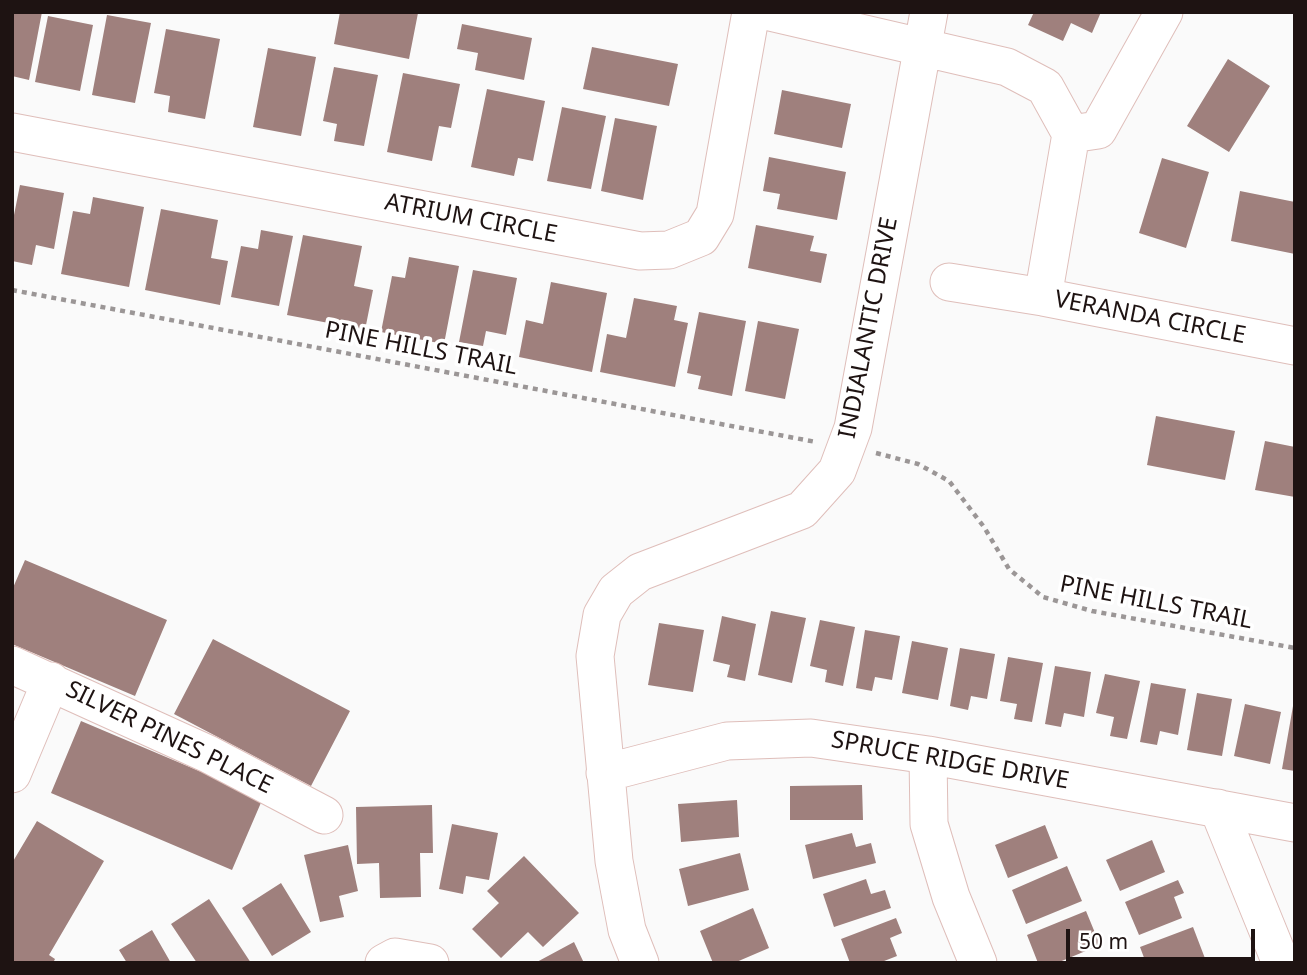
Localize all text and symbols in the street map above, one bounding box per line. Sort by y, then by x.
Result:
street label: ATRIUM CIRCLE [382,188,560,250]
street label: INDIALANTIC DRIVE [833,215,905,441]
street label: VERANDA CIRCLE [1052,285,1248,351]
street label: PINE HILLS TRAIL [322,316,520,382]
street label: PINE HILLS TRAIL [1057,570,1255,636]
street label: SILVER PINES PLACE [61,675,277,801]
street label: SPRUCE RIDGE DRIVE [829,726,1071,796]
scale bar [1069,916,1258,960]
text: 50 m [1079,927,1128,955]

